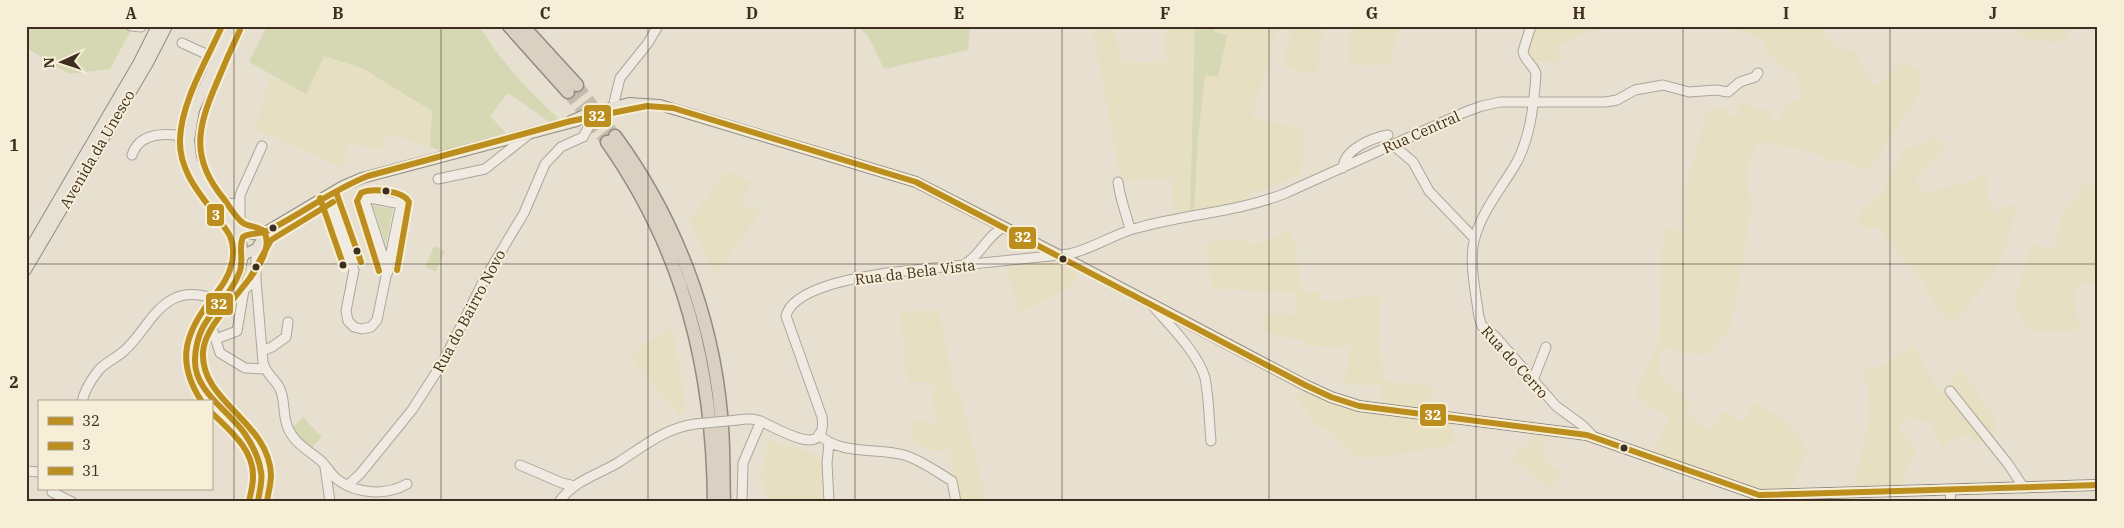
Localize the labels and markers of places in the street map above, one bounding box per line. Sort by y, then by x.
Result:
unlabelled marker [381,186,391,196]
unlabelled marker [268,223,278,233]
unlabelled marker [352,246,362,256]
unlabelled marker [1058,254,1068,264]
unlabelled marker [338,260,348,270]
unlabelled marker [251,262,261,272]
unlabelled marker [1619,443,1629,453]

